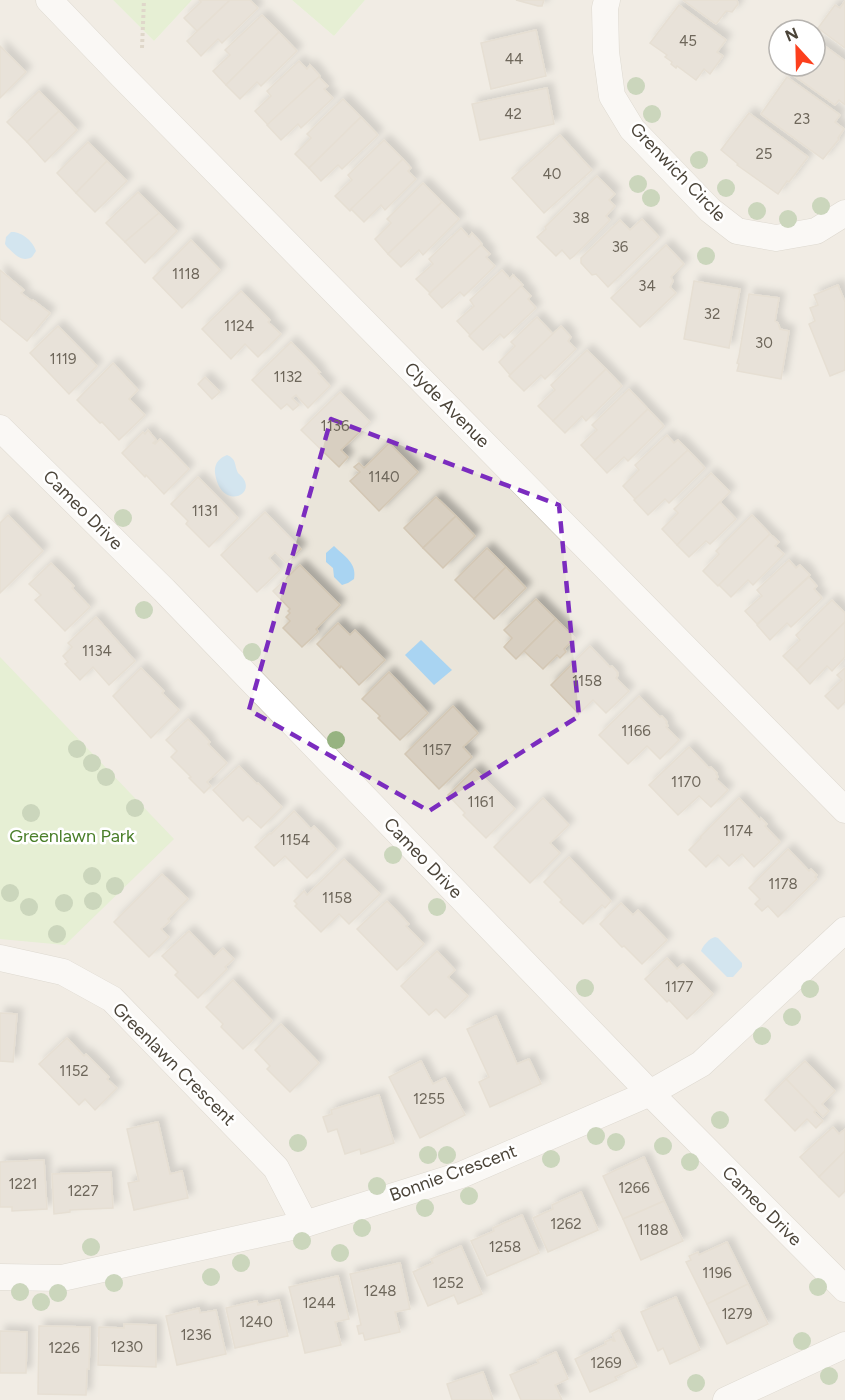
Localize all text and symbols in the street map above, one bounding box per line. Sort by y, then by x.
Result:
north arrow [767,18,827,78]
text: N [782,23,801,46]
house number: 45 [679,32,697,50]
house number: 44 [505,50,523,68]
house number: 42 [504,105,522,123]
house number: 23 [794,110,810,128]
street label: Grenwich Circle [625,118,731,226]
house number: 25 [755,145,773,163]
house number: 40 [543,165,561,183]
house number: 38 [572,209,590,227]
house number: 36 [612,238,629,256]
house number: 1118 [172,265,200,283]
house number: 34 [638,277,656,295]
house number: 32 [704,305,720,323]
house number: 1124 [224,317,254,335]
house number: 30 [755,334,773,352]
house number: 1119 [49,350,77,368]
street label: Clyde Avenue [400,358,494,452]
house number: 1132 [274,368,302,386]
house number: 1136 [320,417,350,435]
street label: Cameo Drive [39,466,128,555]
house number: 1140 [368,468,400,486]
house number: 1131 [192,502,218,520]
house number: 1134 [82,642,112,660]
house number: 1158 [572,672,602,690]
house number: 1166 [621,722,651,740]
house number: 1157 [422,741,452,759]
house number: 1170 [671,773,701,791]
house number: 1161 [467,793,495,811]
street label: Cameo Drive [379,813,467,903]
house number: 1174 [723,822,753,840]
park label: Greenlawn Park [9,825,135,847]
house number: 1154 [280,831,310,849]
house number: 1178 [768,875,798,893]
house number: 1158 [322,889,352,907]
house number: 1177 [665,978,693,996]
street label: Greenlawn Crescent [108,998,240,1130]
house number: 1152 [59,1062,89,1080]
house number: 1255 [413,1090,445,1108]
street label: Bonnie Crescent [386,1140,520,1206]
street label: Cameo Drive [718,1162,807,1251]
house number: 1221 [8,1175,38,1193]
house number: 1266 [618,1179,650,1197]
house number: 1227 [67,1182,99,1200]
house number: 1262 [550,1215,582,1233]
house number: 1188 [638,1221,668,1239]
house number: 1258 [489,1238,521,1256]
house number: 1196 [702,1264,732,1282]
house number: 1252 [432,1274,464,1292]
house number: 1248 [363,1282,397,1300]
house number: 1244 [302,1294,336,1312]
house number: 1279 [721,1305,753,1323]
house number: 1240 [239,1313,273,1331]
house number: 1236 [180,1326,212,1344]
house number: 1230 [111,1338,143,1356]
house number: 1226 [48,1339,80,1357]
house number: 1269 [590,1354,622,1372]

